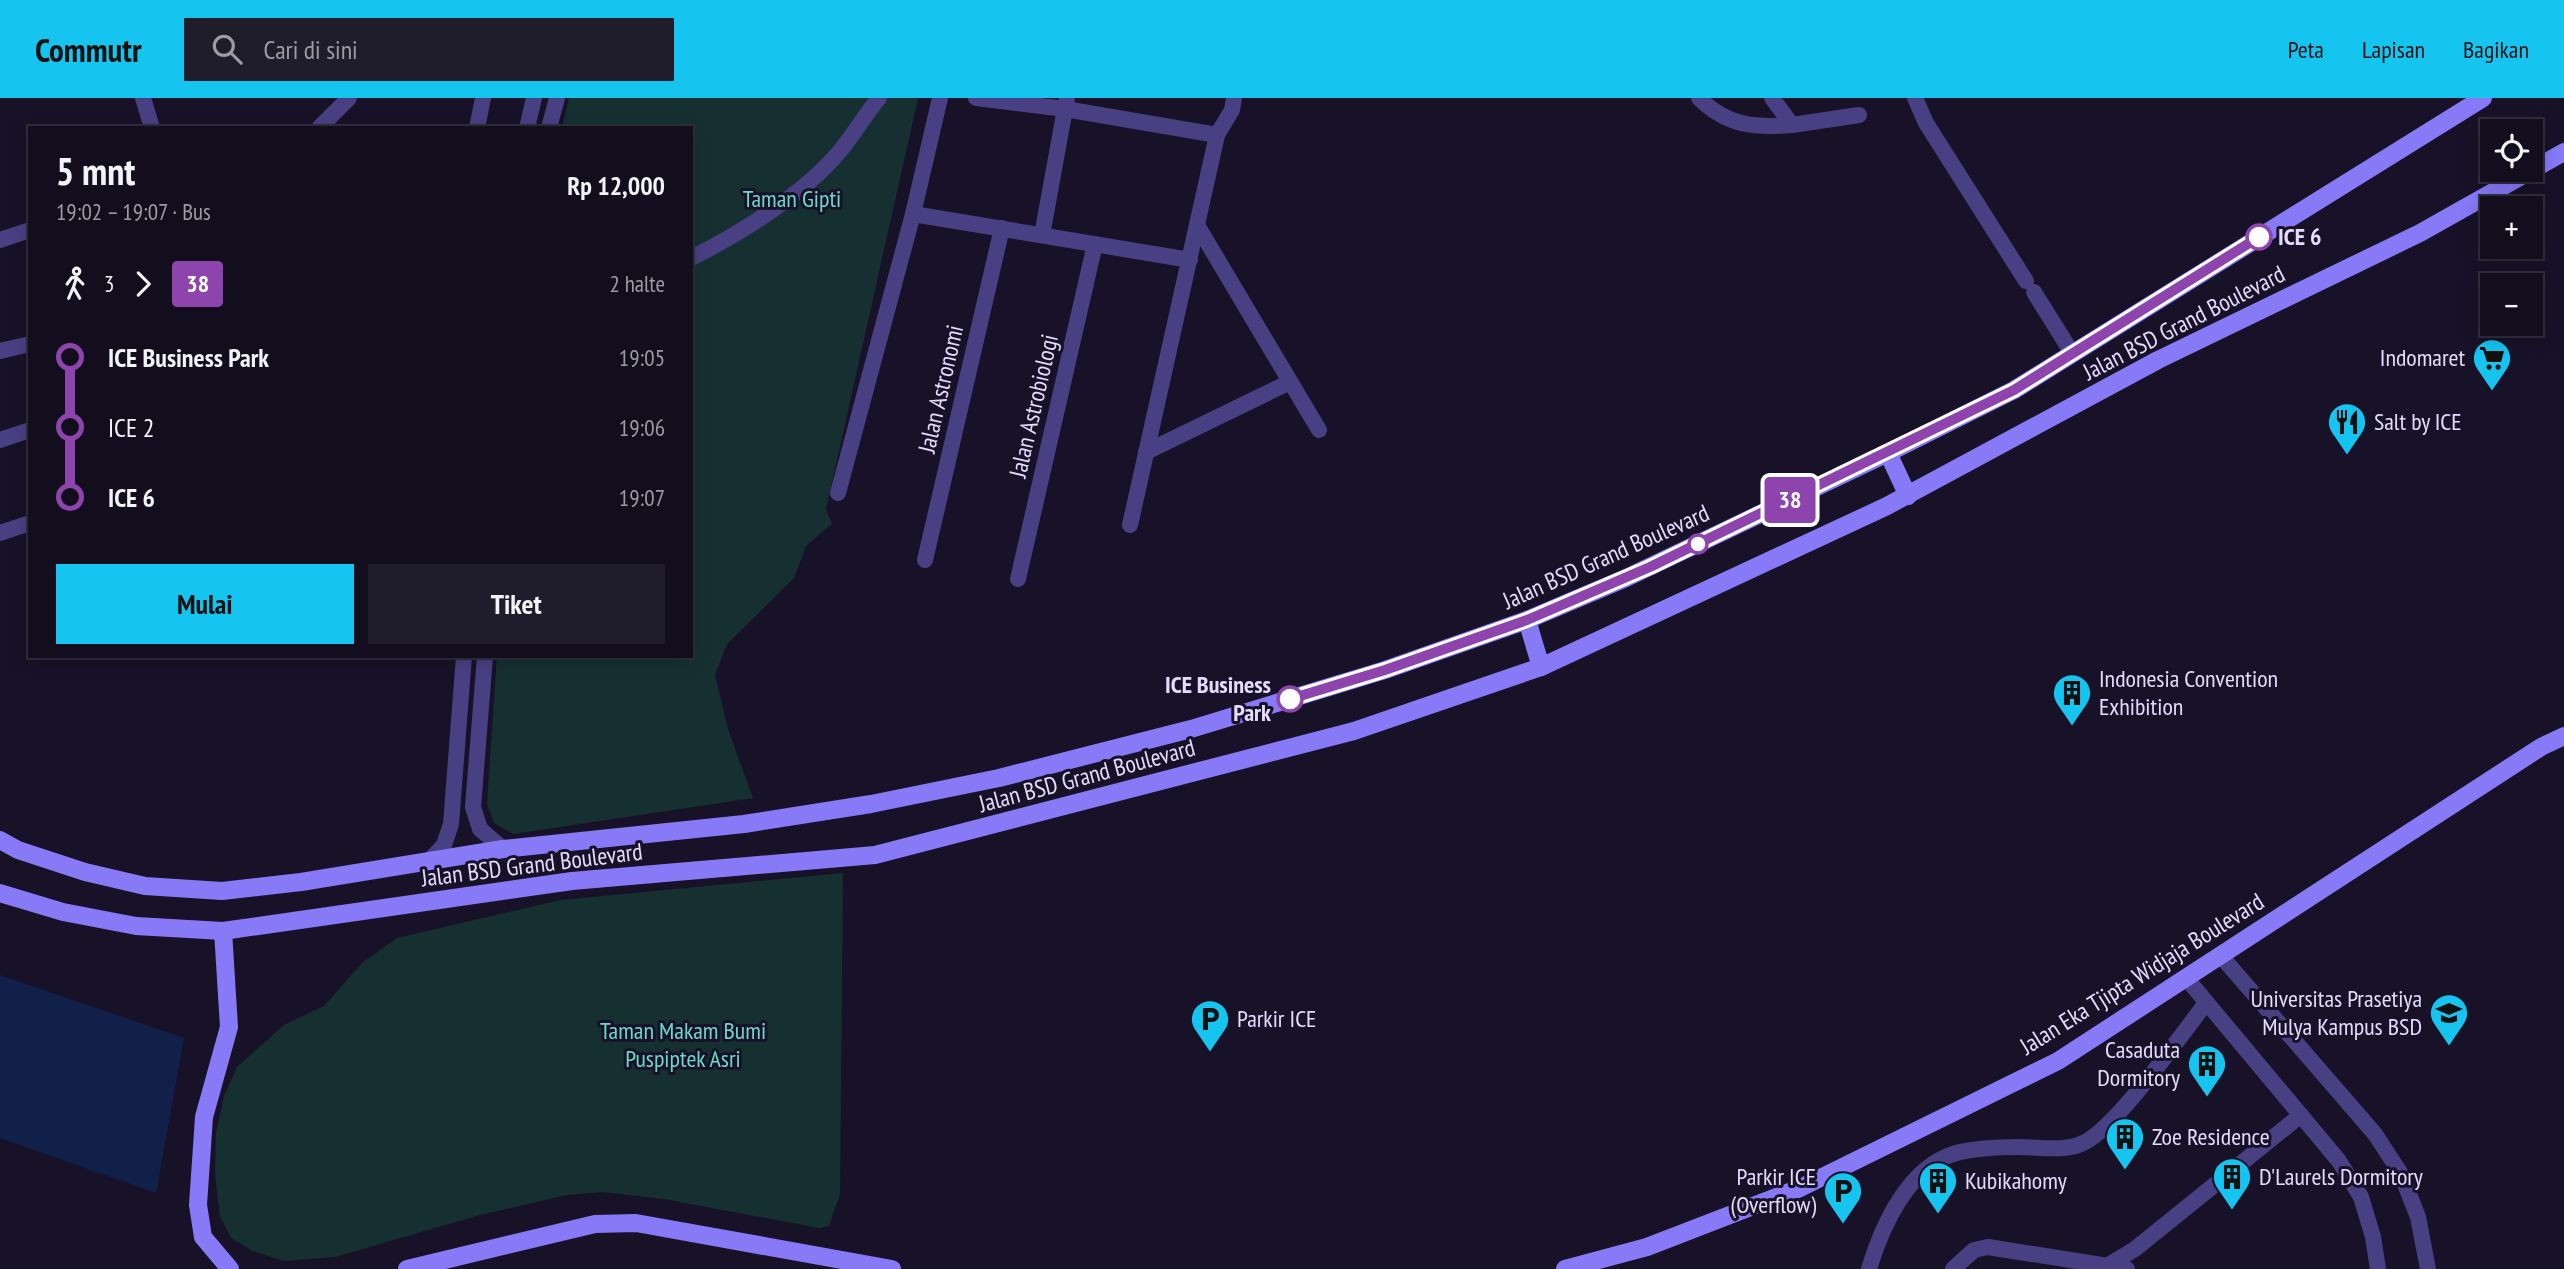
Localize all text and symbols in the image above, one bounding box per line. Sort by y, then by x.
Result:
search box [184,18,674,81]
text: Commutr [35,28,142,71]
icon: search [208,30,246,68]
text: Cari di sini [264,33,358,66]
text: Peta [2288,34,2324,65]
text: Lapisan [2362,34,2425,65]
text: Bagikan [2463,34,2529,65]
map controls [2480,119,2543,336]
button: locate [2480,119,2543,182]
text: 5 mnt [56,146,135,195]
text: Rp 12,000 [567,169,665,202]
park label: Taman Gipti [743,183,841,214]
button: + [2480,196,2543,259]
text: 19:02 – 19:07 · Bus [56,197,211,226]
place label: ICE 6 [2278,221,2321,252]
marker: ICE 6 [2246,224,2272,250]
street label: Jalan BSD Grand Boulevard [2077,258,2290,387]
icon: walk [56,265,94,303]
icon: forward [124,265,162,303]
text: 38 [186,268,209,299]
text: 3 [104,269,114,298]
text: 2 halte [609,269,665,298]
button: − [2480,273,2543,336]
street label: Jalan Astronomi [911,322,970,457]
street label: Jalan Astrobiologi [1002,331,1065,482]
supermarket icon: Indomaret [2471,337,2513,392]
text: ICE Business Park [108,341,269,374]
place label: Indomaret [2380,342,2465,373]
text: 19:05 [619,343,665,372]
restaurant icon: Salt by ICE [2326,401,2368,456]
place label: Salt by ICE [2374,406,2462,437]
text: ICE 2 [108,411,154,444]
text: 19:06 [619,413,665,442]
line badge: 38 [1758,477,1822,523]
text: ICE 6 [108,481,155,514]
text: 19:07 [619,483,665,512]
text: 38 [1779,484,1801,515]
street label: Jalan BSD Grand Boulevard [1497,497,1714,616]
unlabelled marker [1688,534,1708,554]
button: Mulai [56,564,354,644]
button: Tiket [368,564,665,644]
place label: Indonesia Convention Exhibition [2099,663,2278,722]
place label: ICE Business Park [1165,669,1271,728]
building icon: Indonesia Convention Exhibition [2051,672,2093,727]
marker: ICE Business Park [1277,686,1303,712]
street label: Jalan BSD Grand Boulevard [974,732,1198,820]
street label: Jalan BSD Grand Boulevard [419,836,644,894]
street label: Jalan Eka Tjipta Widjaja Boulevard [2013,886,2269,1062]
place label: Universitas Prasetiya Mulya Kampus BSD [2250,983,2422,1042]
school or university icon: Universitas Prasetiya Mulya Kampus BSD [2428,992,2470,1047]
parking icon: Parkir ICE [1189,998,1231,1053]
place label: Parkir ICE [1237,1003,1316,1034]
park label: Taman Makam Bumi Puspiptek Asri [600,1015,766,1074]
place label: Casaduta Dormitory [2097,1034,2180,1093]
building icon: Casaduta Dormitory [2186,1043,2228,1098]
building icon: Zoe Residence [2104,1116,2146,1171]
place label: Zoe Residence [2152,1121,2270,1152]
building icon: D'Laurels Dormitory [2211,1156,2253,1211]
building icon: Kubikahomy [1917,1160,1959,1215]
place label: Parkir ICE (Overflow) [1731,1161,1816,1220]
place label: D'Laurels Dormitory [2259,1161,2423,1192]
place label: Kubikahomy [1965,1165,2067,1196]
parking icon: Parkir ICE (Overflow) [1822,1170,1864,1225]

